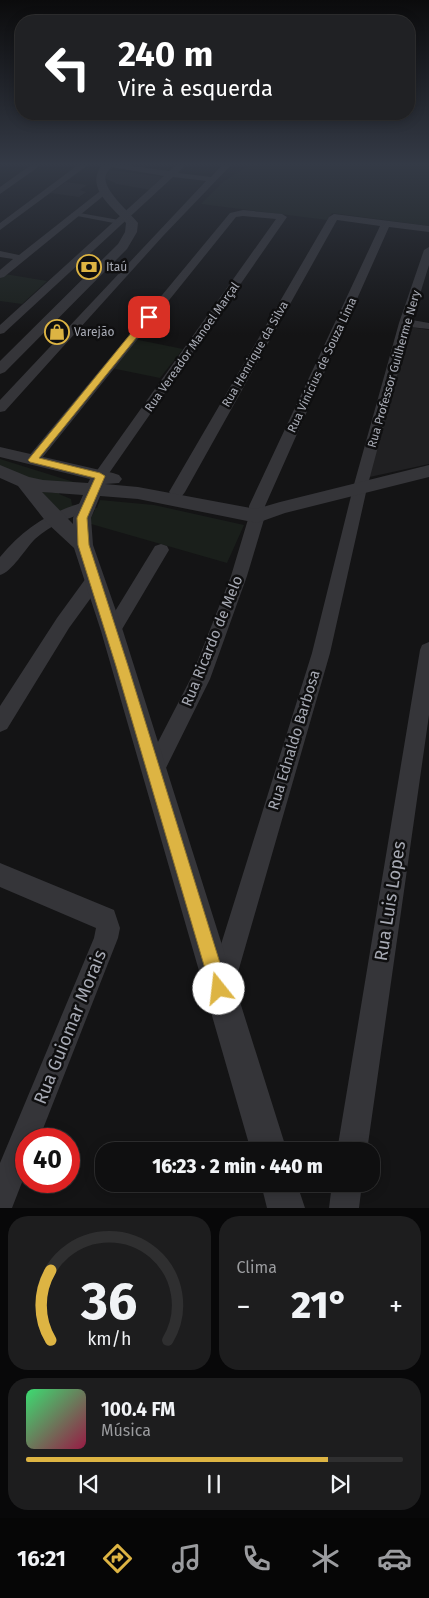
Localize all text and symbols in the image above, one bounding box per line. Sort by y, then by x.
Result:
text: 240 m [118,33,213,75]
icon: left [35,35,100,100]
text: Vire à esquerda [118,75,273,102]
bank icon: Itaú [76,254,102,280]
place label: Itaú [106,260,127,274]
street label: Rua Vereador Manoel Marçal [142,279,242,414]
street label: Rua Professor Guilherme Nery [365,289,423,449]
street label: Rua Vinícius de Souza Lima [284,295,360,435]
pin [128,296,170,338]
street label: Rua Henrique da Silva [219,299,291,409]
icon: arrive [135,303,163,331]
shop icon: Varejão [44,319,70,345]
place label: Varejão [74,325,114,339]
street label: Rua Ricardo de Melo [178,573,246,709]
street label: Rua Ednaldo Barbosa [264,668,324,812]
street label: Rua Luis Lopes [370,839,410,963]
street label: Rua Guiomar Morais [29,947,111,1107]
position arrow [192,962,244,1014]
speed limit sign: 40 [15,1128,80,1193]
text: 16:23 · 2 min · 440 m [152,1155,323,1178]
text: Clima [237,1258,277,1277]
text: 36 [80,1270,137,1333]
text: 21° [291,1282,348,1328]
text: − [237,1290,251,1323]
text: + [389,1290,403,1323]
text: km/h [87,1328,131,1350]
text: 100.4 FM [101,1398,175,1421]
text: Música [101,1421,151,1440]
icon: previous [75,1470,103,1498]
icon: pause [200,1470,228,1498]
icon: next [326,1470,354,1498]
icon: directions [100,1541,135,1576]
icon: music [169,1541,204,1576]
icon: phone [239,1541,274,1576]
icon: climate [308,1541,343,1576]
icon: car [377,1541,412,1576]
text: 16:21 [17,1545,66,1572]

